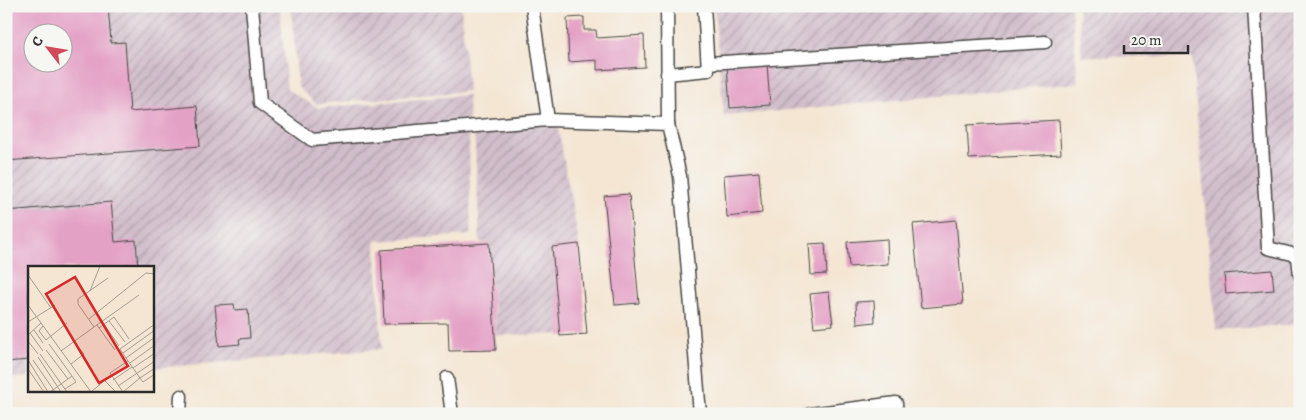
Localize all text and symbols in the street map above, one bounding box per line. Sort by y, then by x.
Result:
north arrow [22,22,72,72]
scale bar [1124,22,1187,54]
text: 20 m [1131,30,1162,50]
text: С [27,33,48,50]
inset map [28,266,154,392]

